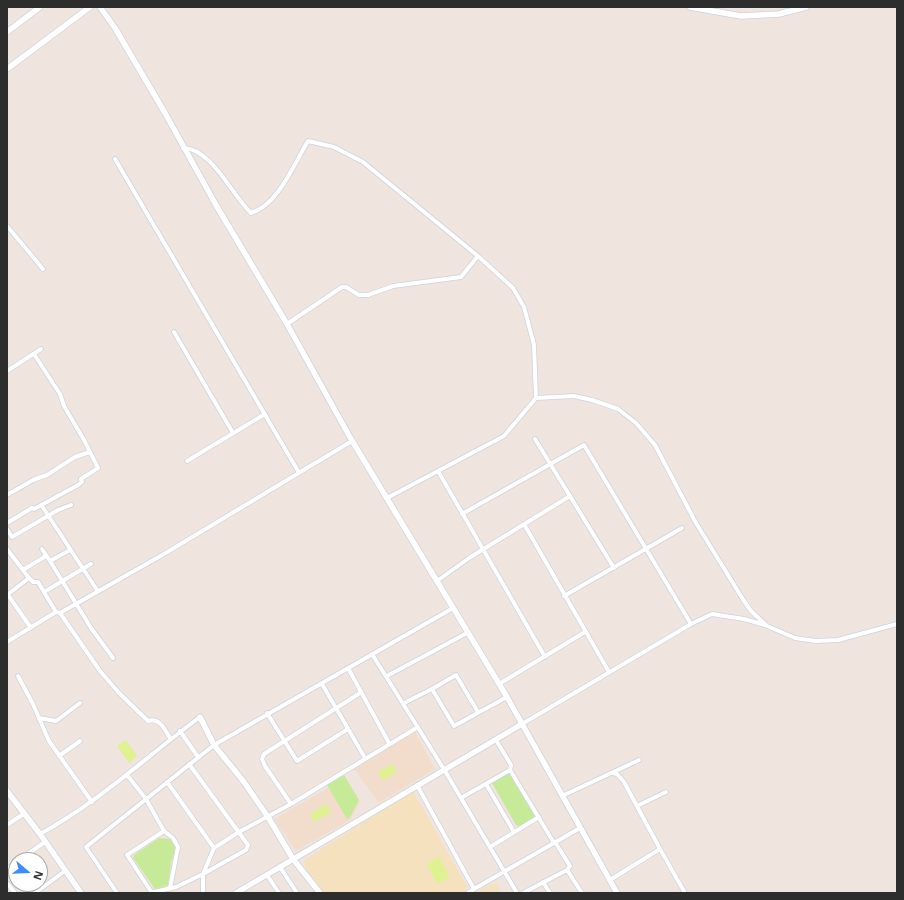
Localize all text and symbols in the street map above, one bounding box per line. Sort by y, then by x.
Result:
north arrow [8,852,48,892]
text: N [30,869,47,882]

